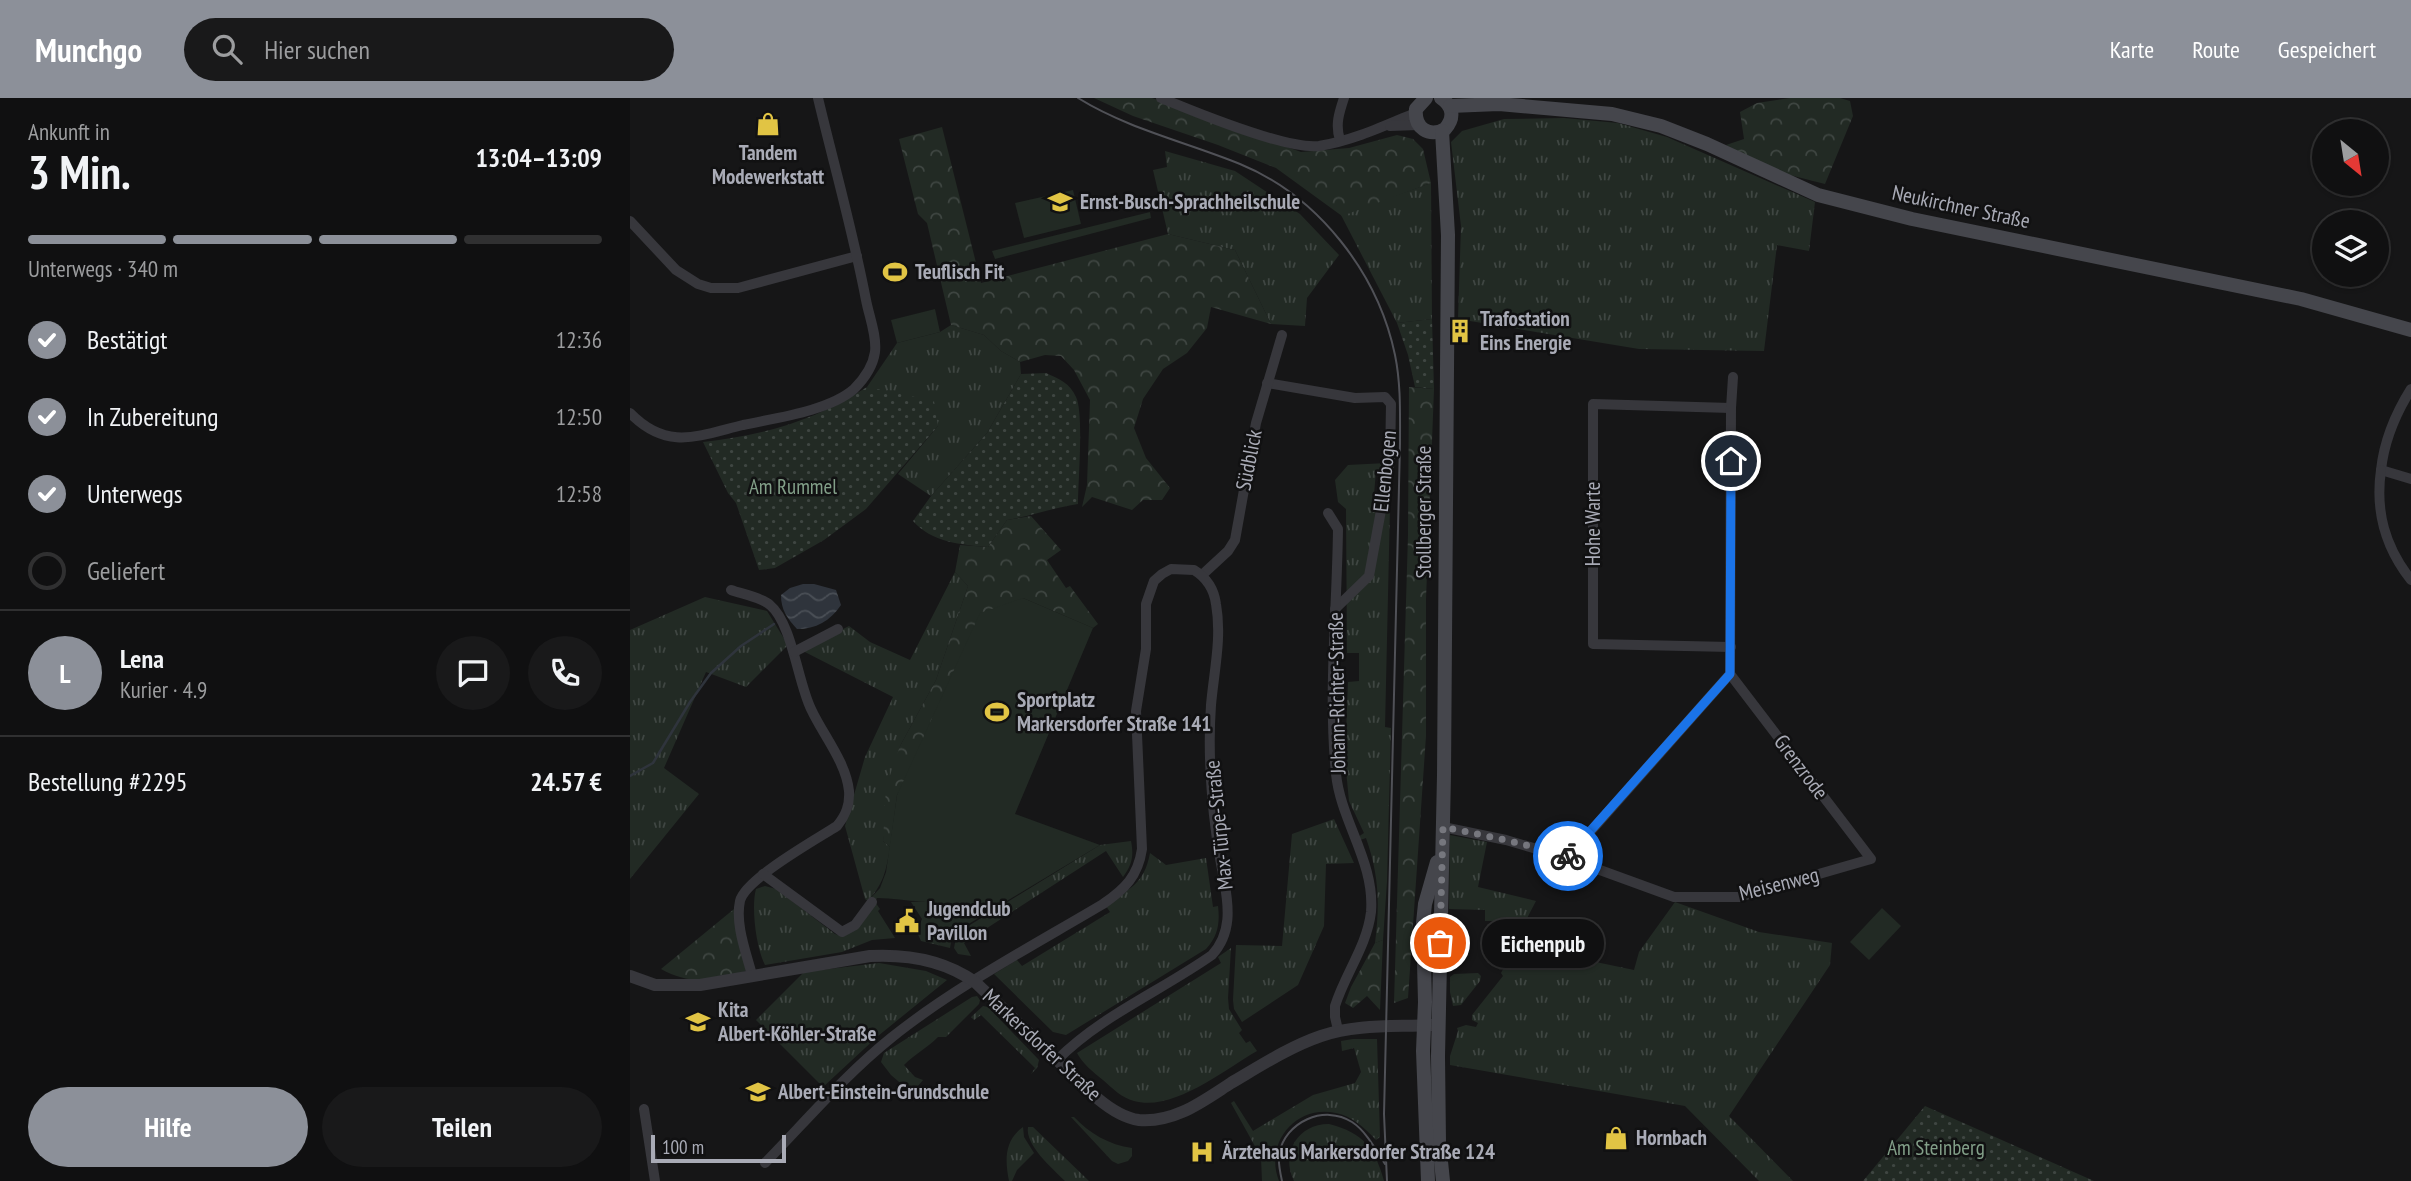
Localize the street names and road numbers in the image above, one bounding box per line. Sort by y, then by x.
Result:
street label: Neukirchner Straße [1890,179,2032,234]
street label: Südblick [1229,427,1268,493]
street label: Ellenbogen [1367,429,1402,513]
street label: Stollberger Straße [1410,446,1437,578]
street label: Hohe Warte [1579,482,1606,566]
street label: Johann-Richter-Straße [1322,612,1351,775]
street label: Grenzrode [1768,729,1834,804]
street label: Max-Türpe-Straße [1198,759,1239,891]
street label: Meisenweg [1736,861,1822,906]
street label: Markersdorfer Straße [977,983,1107,1107]

